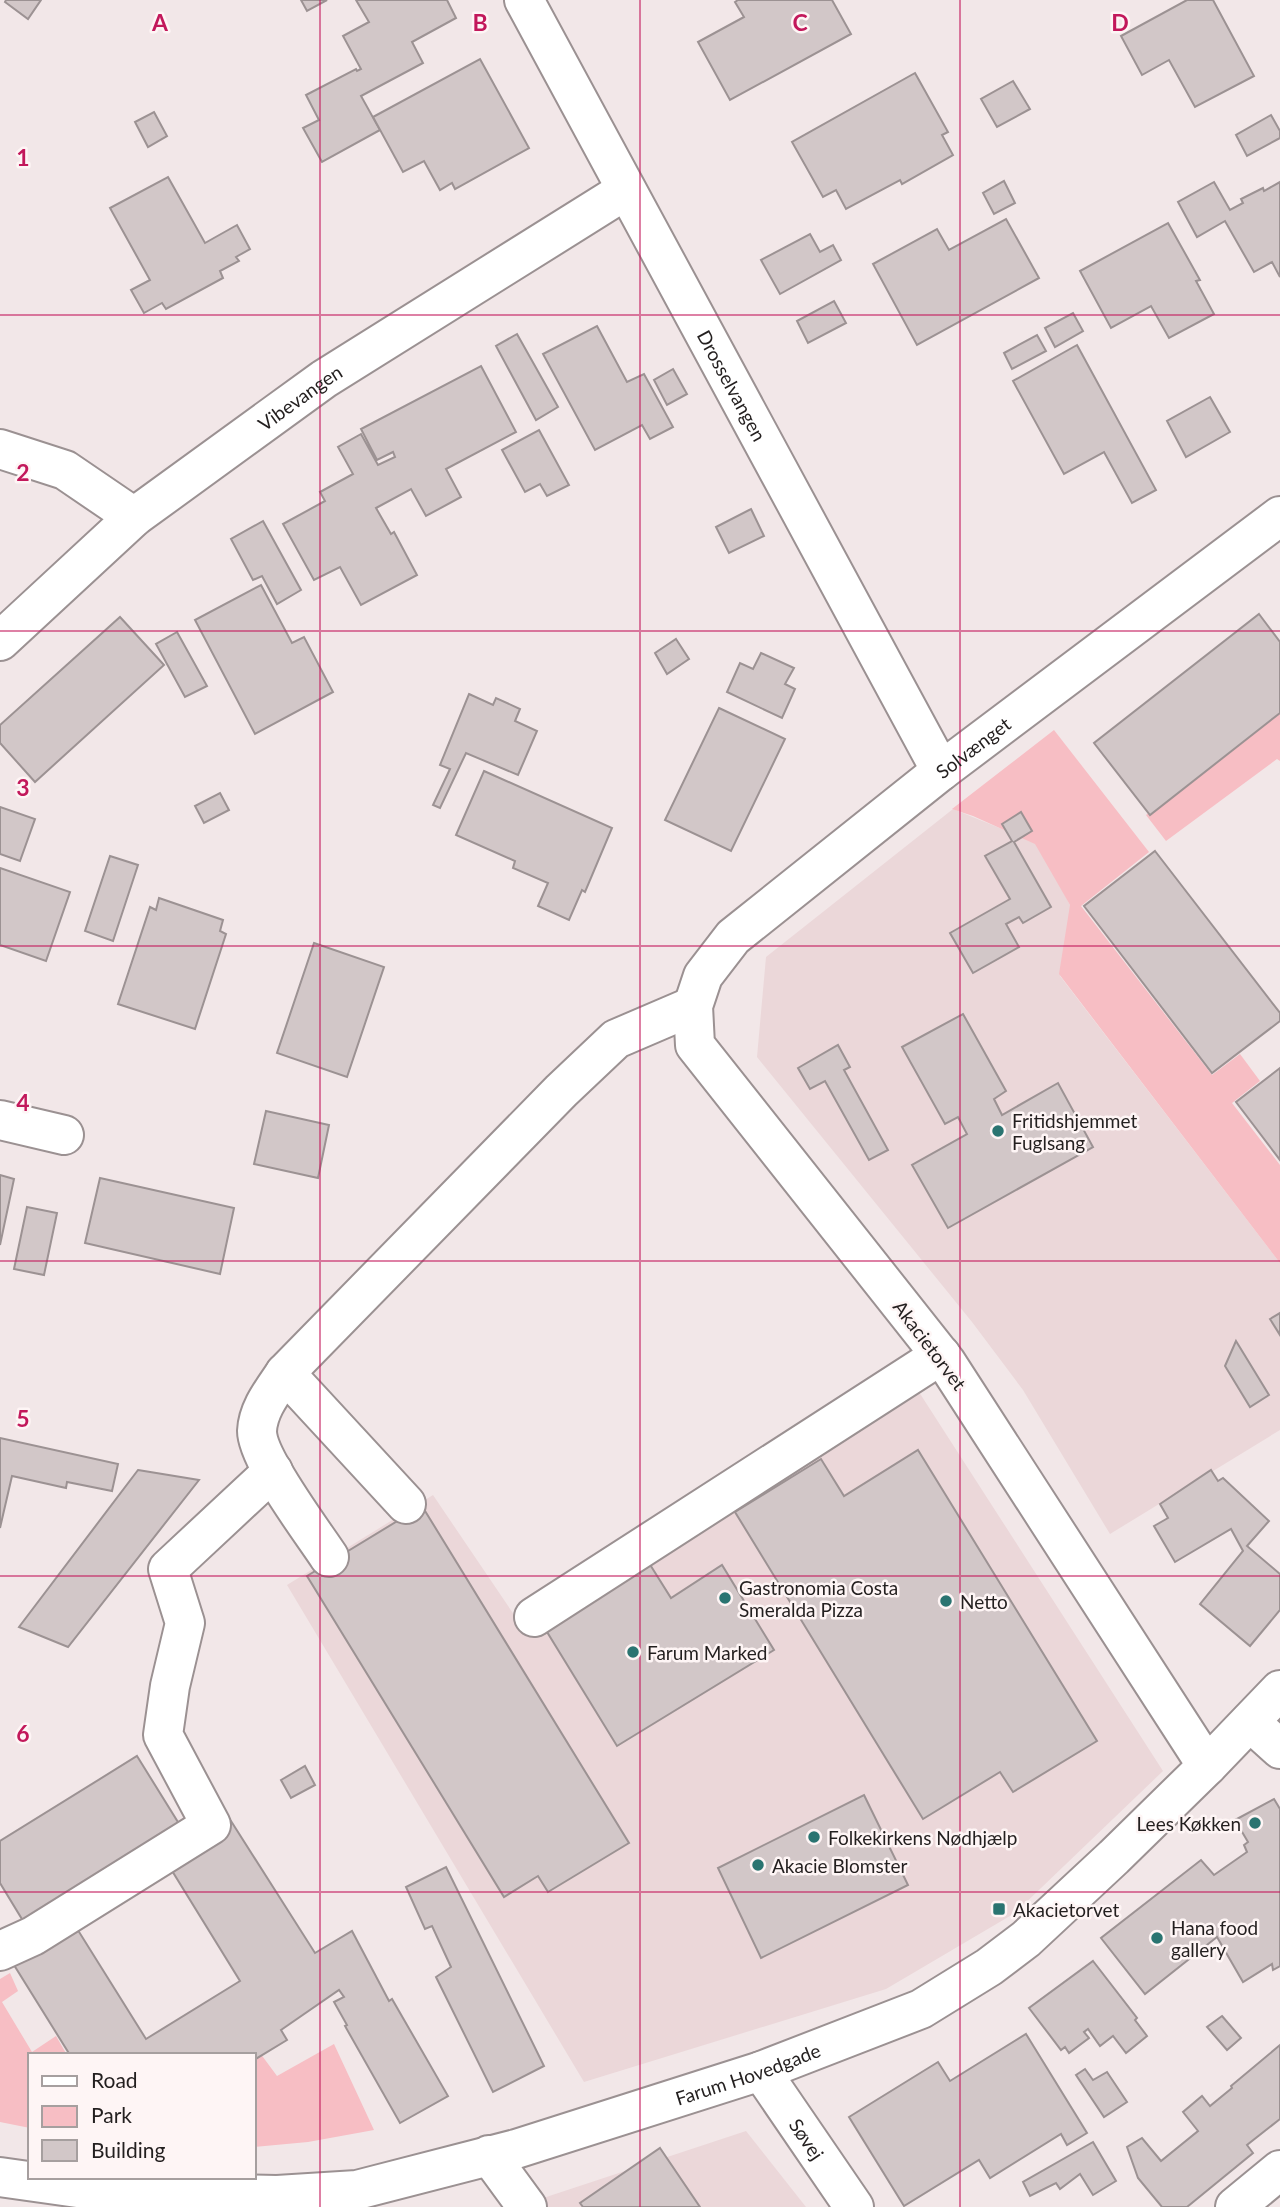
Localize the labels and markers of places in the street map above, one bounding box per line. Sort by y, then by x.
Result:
place label: Fritidshjemmet Fuglsang [1012,1109,1137,1154]
marker: Fritidshjemmet Fuglsang [990,1123,1006,1139]
place label: Gastronomia Costa Smeralda Pizza [739,1576,898,1621]
marker: Gastronomia Costa Smeralda Pizza [717,1590,733,1606]
place label: Netto [960,1590,1008,1613]
marker: Netto [938,1593,954,1609]
place label: Farum Marked [647,1641,767,1664]
marker: Farum Marked [625,1644,641,1660]
place label: Lees Køkken [1137,1812,1241,1835]
marker: Lees Køkken [1247,1815,1263,1831]
place label: Folkekirkens Nødhjælp [828,1826,1018,1849]
marker: Folkekirkens Nødhjælp [806,1829,822,1845]
place label: Akacie Blomster [772,1854,907,1877]
marker: Akacie Blomster [750,1857,766,1873]
place label: Akacietorvet [1013,1898,1119,1921]
marker: Akacietorvet [991,1901,1007,1917]
place label: Hana food gallery [1171,1916,1258,1961]
marker: Hana food gallery [1149,1930,1165,1946]

